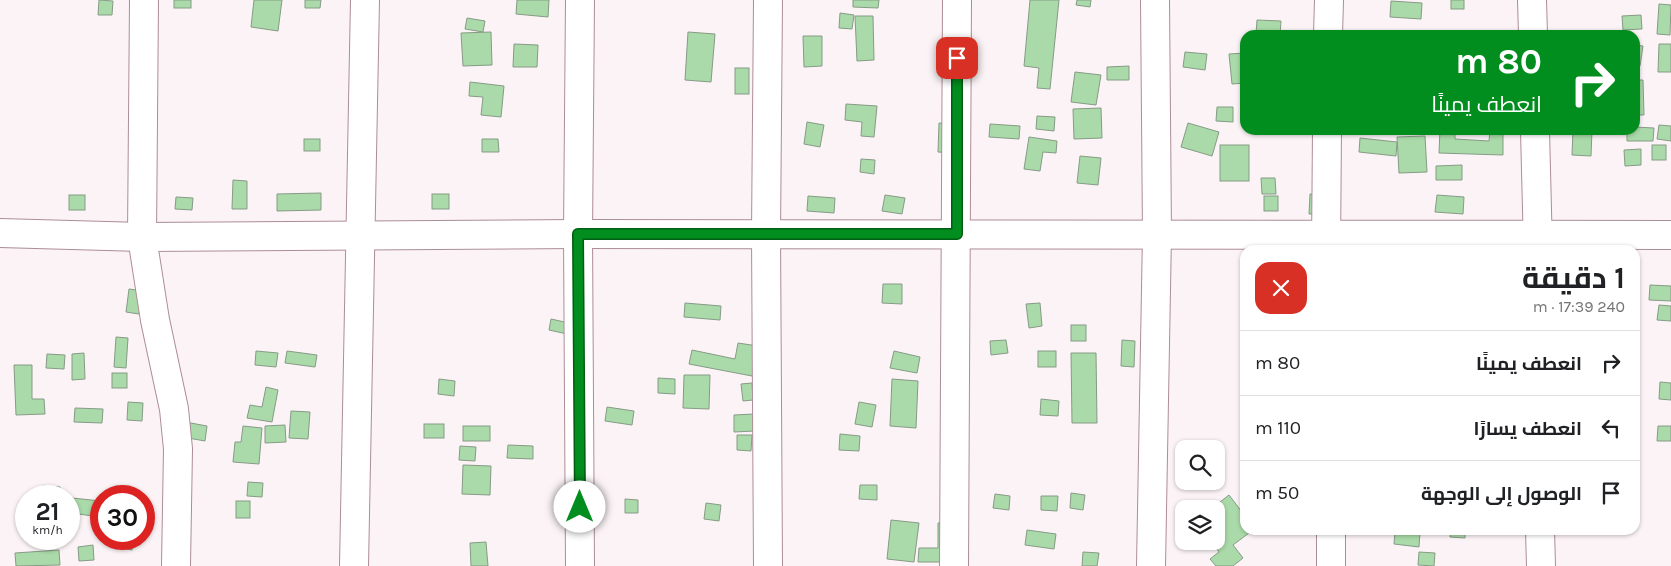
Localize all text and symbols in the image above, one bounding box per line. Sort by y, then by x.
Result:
pin [936,37,978,79]
text: 80 m [1455,41,1542,82]
icon: arrive [943,44,971,72]
icon: right [1560,50,1625,115]
text: انعطف يمينًا [1431,92,1542,118]
text: 1 دقيقة [1522,260,1625,296]
button: close [1255,262,1307,314]
text: 240 m · 17:39 [1533,297,1625,316]
icon: right [1597,349,1625,377]
text: 80 m [1255,352,1300,374]
text: انعطف يمينًا [1476,353,1582,375]
icon: left [1597,414,1625,442]
text: 110 m [1255,417,1301,439]
text: انعطف يسارًا [1474,418,1582,440]
map controls [1175,440,1225,550]
button: search [1175,440,1225,490]
icon: arrive [1597,479,1625,507]
position arrow [553,480,605,532]
text: 50 m [1255,482,1299,504]
text: الوصول إلى الوجهة [1421,483,1582,505]
speed limit sign: 30 [90,485,155,550]
text: 21 [35,497,60,526]
button: layers [1175,500,1225,550]
text: km/h [32,523,63,537]

